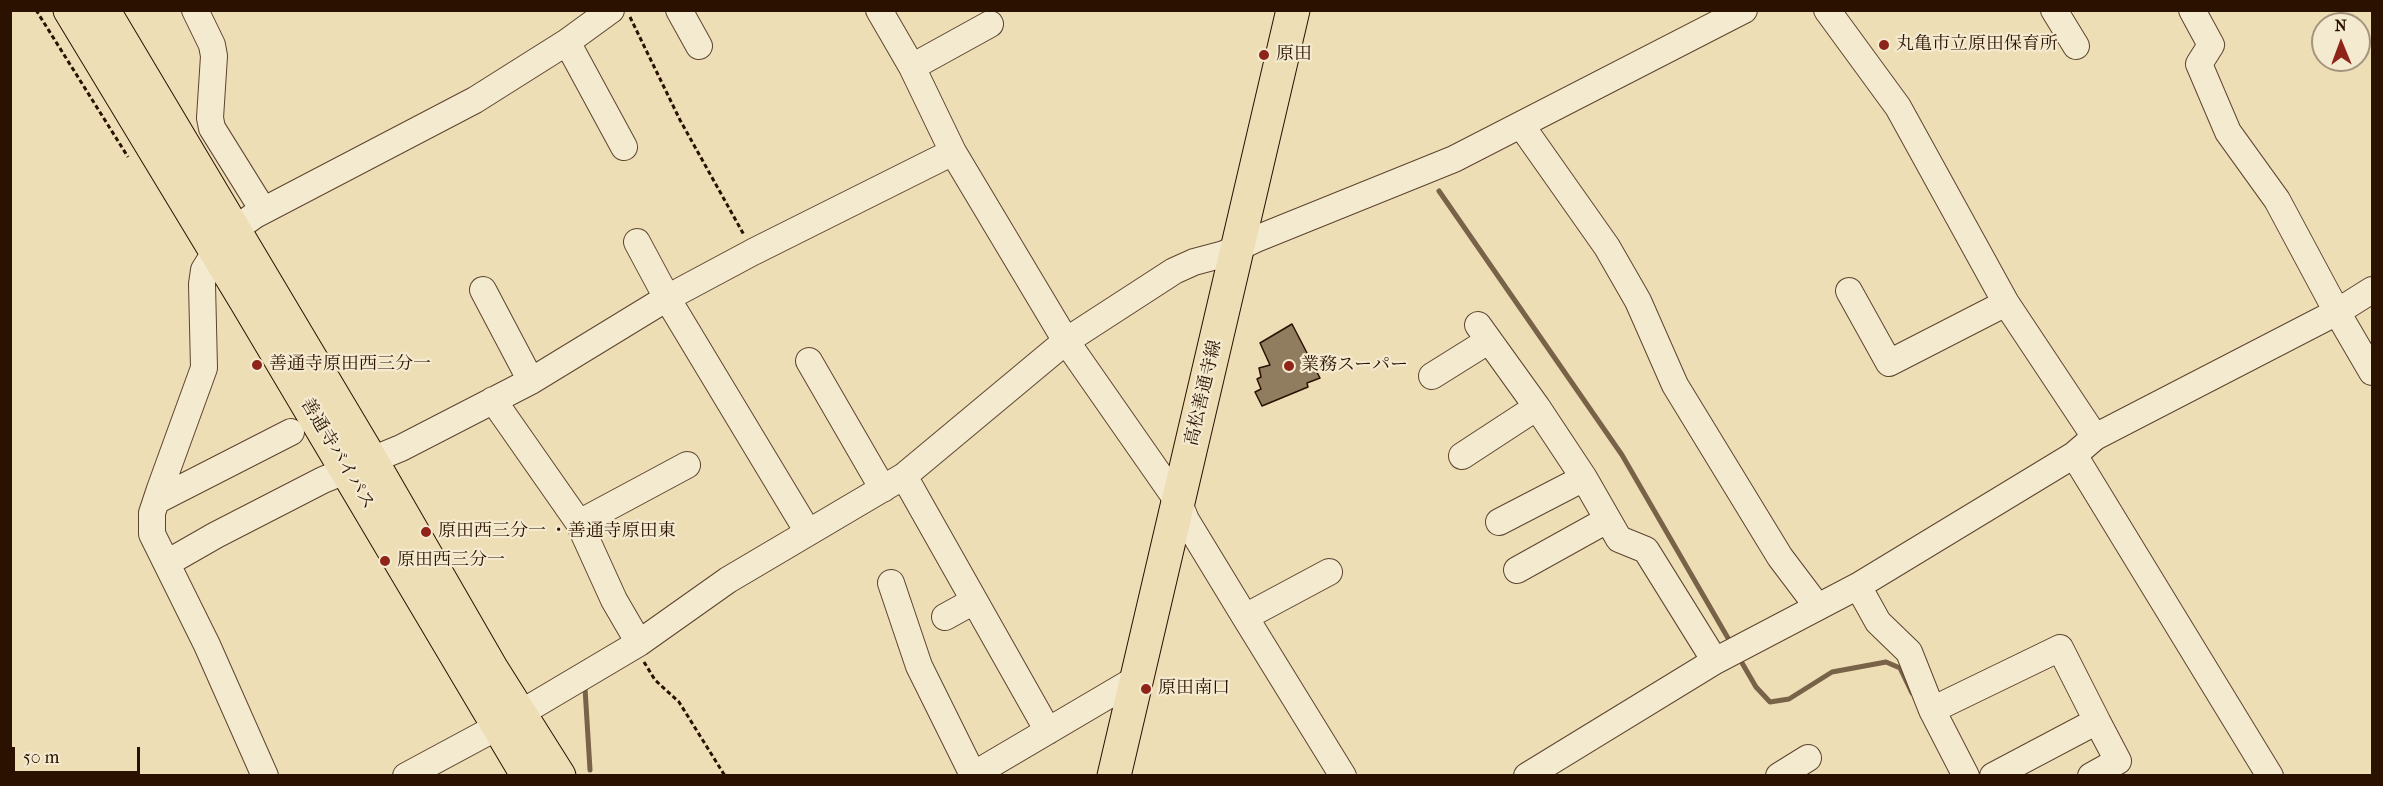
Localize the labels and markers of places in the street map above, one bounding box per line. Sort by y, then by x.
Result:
place label: 丸亀市立原田保育所 [1896,34,2058,56]
marker: 丸亀市立原田保育所 [1877,38,1891,52]
place label: 原田 [1276,44,1312,66]
marker: 原田 [1257,48,1271,62]
place label: 善通寺原田西三分一 [269,354,431,376]
place label: 業務スーパー [1301,355,1408,377]
marker: 善通寺原田西三分一 [250,358,264,372]
marker: 業務スーパー [1282,359,1296,373]
place label: 原田西三分一 ・善通寺原田東 [438,521,676,543]
marker: 原田西三分一 ・善通寺原田東 [419,525,433,539]
place label: 原田西三分一 [397,550,505,572]
marker: 原田西三分一 [378,554,392,568]
place label: 原田南口 [1158,678,1230,700]
marker: 原田南口 [1139,682,1153,696]

